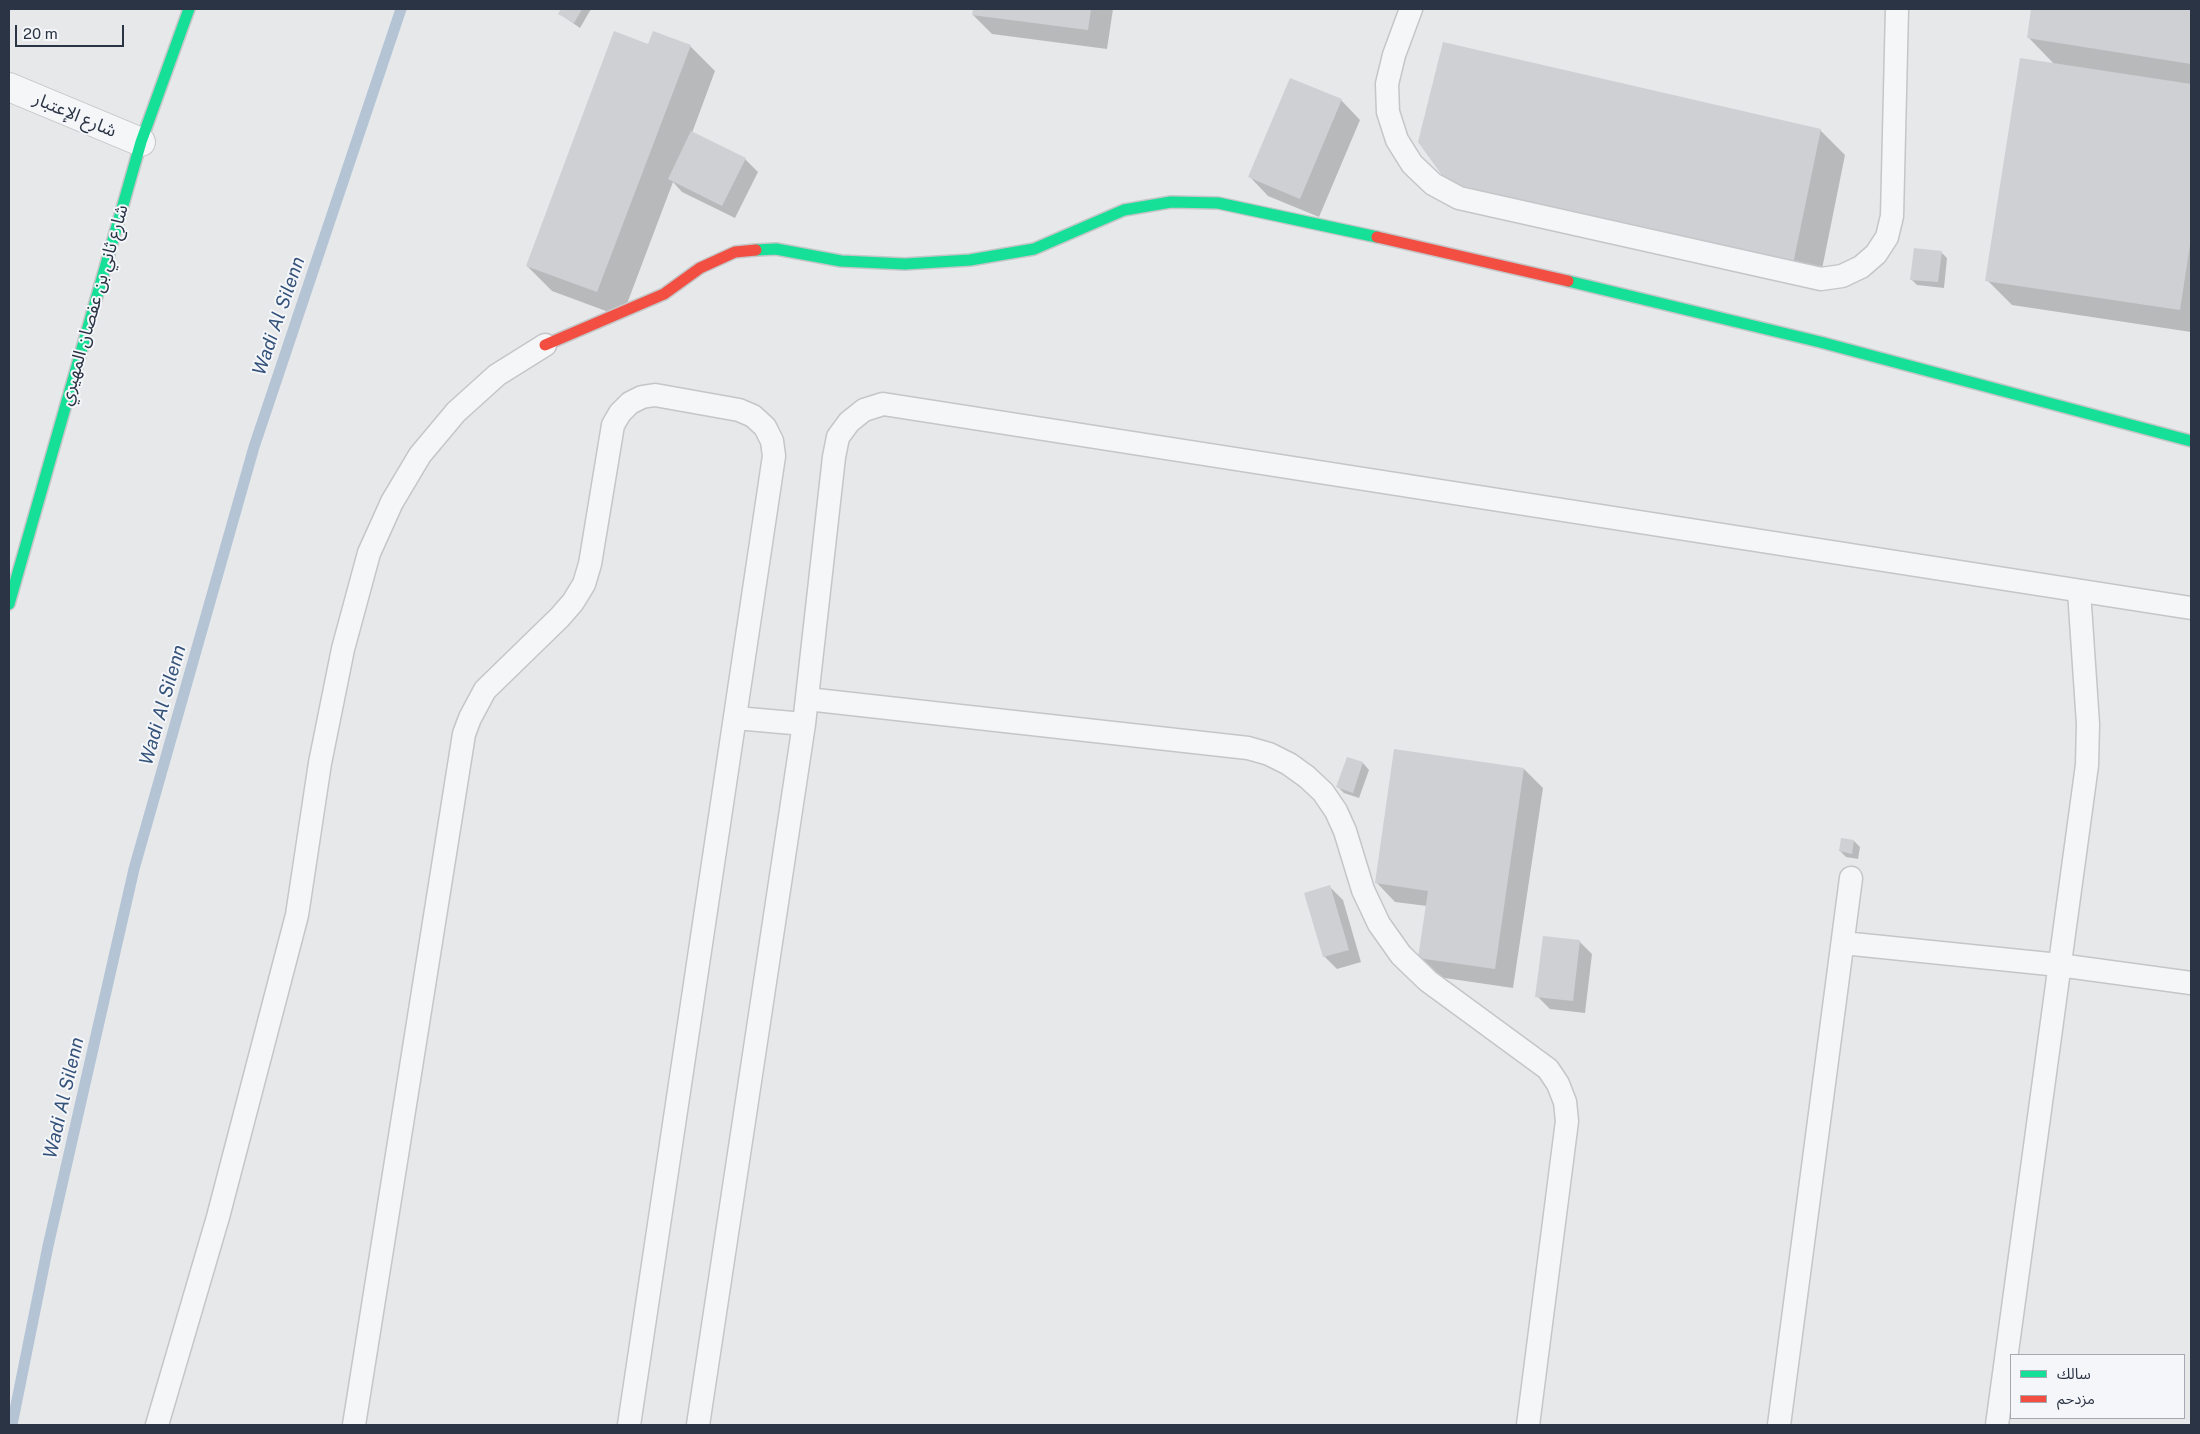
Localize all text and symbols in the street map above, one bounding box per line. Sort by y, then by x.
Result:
scale bar [18,15,126,47]
text: 20 m [23,25,58,42]
street label: شارع الإعتبار [30,88,120,142]
street label: شارع ثاني بن عفصان المهيري [55,202,133,408]
water label: Wadi Al Silenn [248,254,310,378]
water label: Wadi Al Silenn [135,642,191,768]
water label: Wadi Al Silenn [39,1035,89,1161]
legend [2010,1354,2185,1419]
text: سالك [2057,1365,2091,1382]
text: مزدحم [2057,1390,2095,1407]

